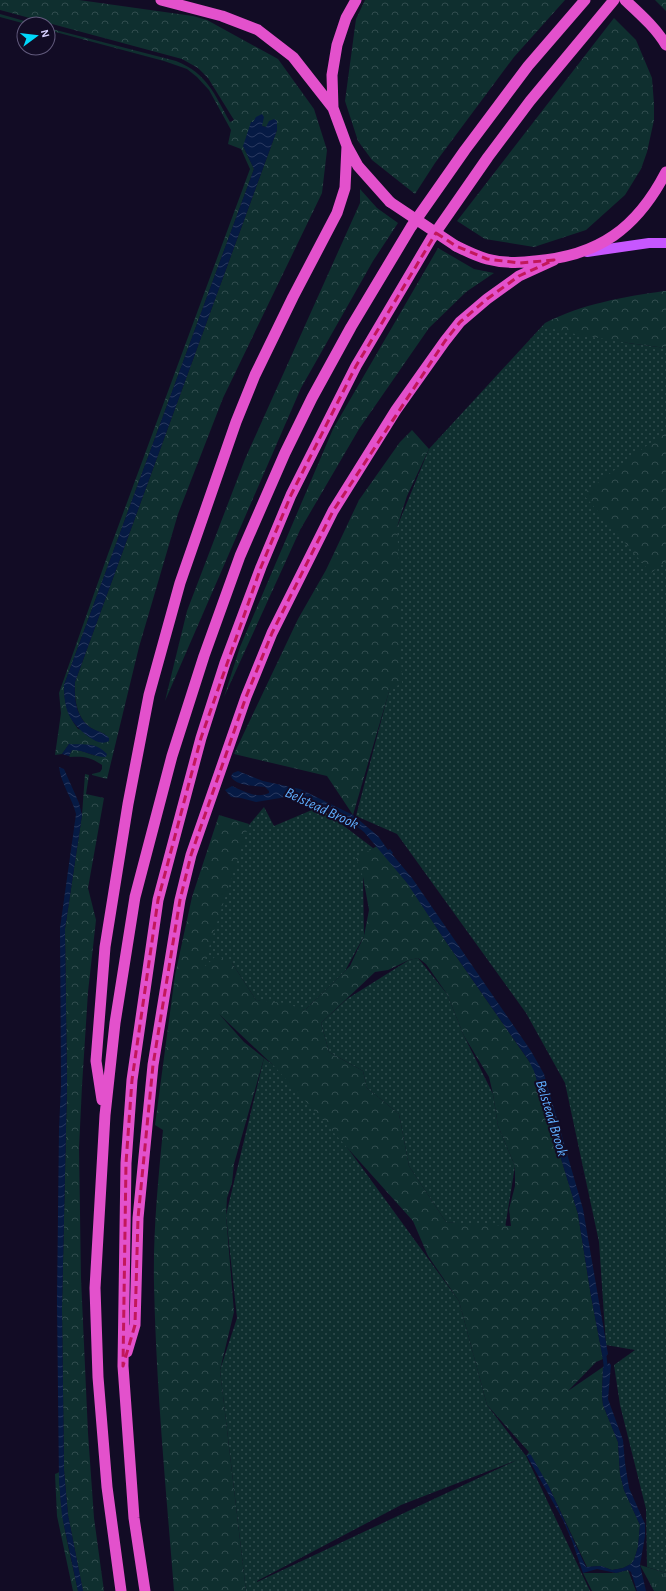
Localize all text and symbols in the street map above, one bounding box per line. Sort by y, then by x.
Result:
north arrow [16,16,56,56]
text: N [39,28,51,39]
water label: Belstead Brook [283,785,361,832]
water label: Belstead Brook [533,1078,570,1158]

